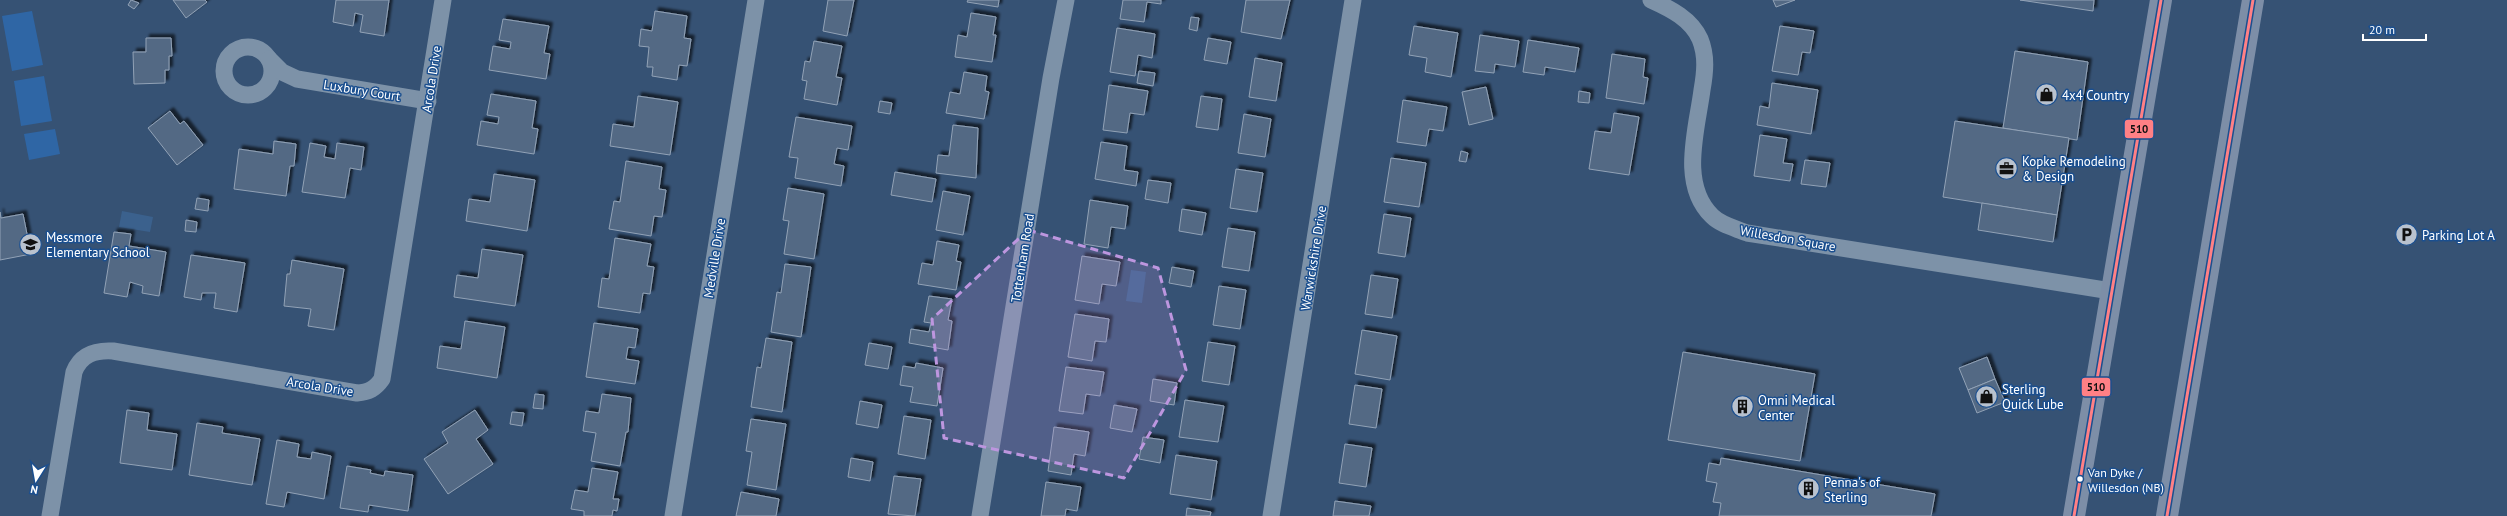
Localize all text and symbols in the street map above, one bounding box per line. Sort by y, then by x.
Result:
scale bar [2363,16,2426,42]
text: 20 m [2369,22,2395,37]
street label: Arcola Drive [418,44,445,114]
street label: Luxbury Court [322,76,402,105]
shop icon: 4x4 Country [2033,82,2059,108]
place label: 4x4 Country [2062,87,2129,104]
line badge: 510 [2124,119,2154,139]
text: 510 [2130,122,2148,136]
place label: Kopke Remodeling & Design [2022,153,2126,185]
office icon: Kopke Remodeling & Design [1993,155,2019,181]
street label: Warwickshire Drive [1297,204,1330,312]
street label: Tottenham Road [1007,212,1038,304]
street label: Medville Drive [700,217,729,299]
street label: Willesdon Square [1739,222,1837,255]
parking icon: Parking Lot A [2394,222,2420,248]
place label: Parking Lot A [2422,227,2495,244]
place label: Messmore Elementary School [46,229,150,261]
school or university icon: Messmore Elementary School [18,231,44,257]
street label: Arcola Drive [285,373,355,400]
line badge: 510 [2081,377,2111,397]
text: 510 [2087,380,2105,394]
place label: Sterling Quick Lube [2002,381,2064,413]
shop icon: Sterling Quick Lube [1973,383,1999,409]
place label: Omni Medical Center [1758,392,1835,424]
building icon: Omni Medical Center [1729,394,1755,420]
north arrow [16,460,56,500]
place label: Van Dyke / Willesdon (NB) [2087,465,2164,495]
place label: Penna's of Sterling [1824,474,1881,506]
marker: Van Dyke / Willesdon (NB) [2075,474,2085,484]
building icon: Penna's of Sterling [1796,476,1822,502]
text: N [29,482,39,497]

